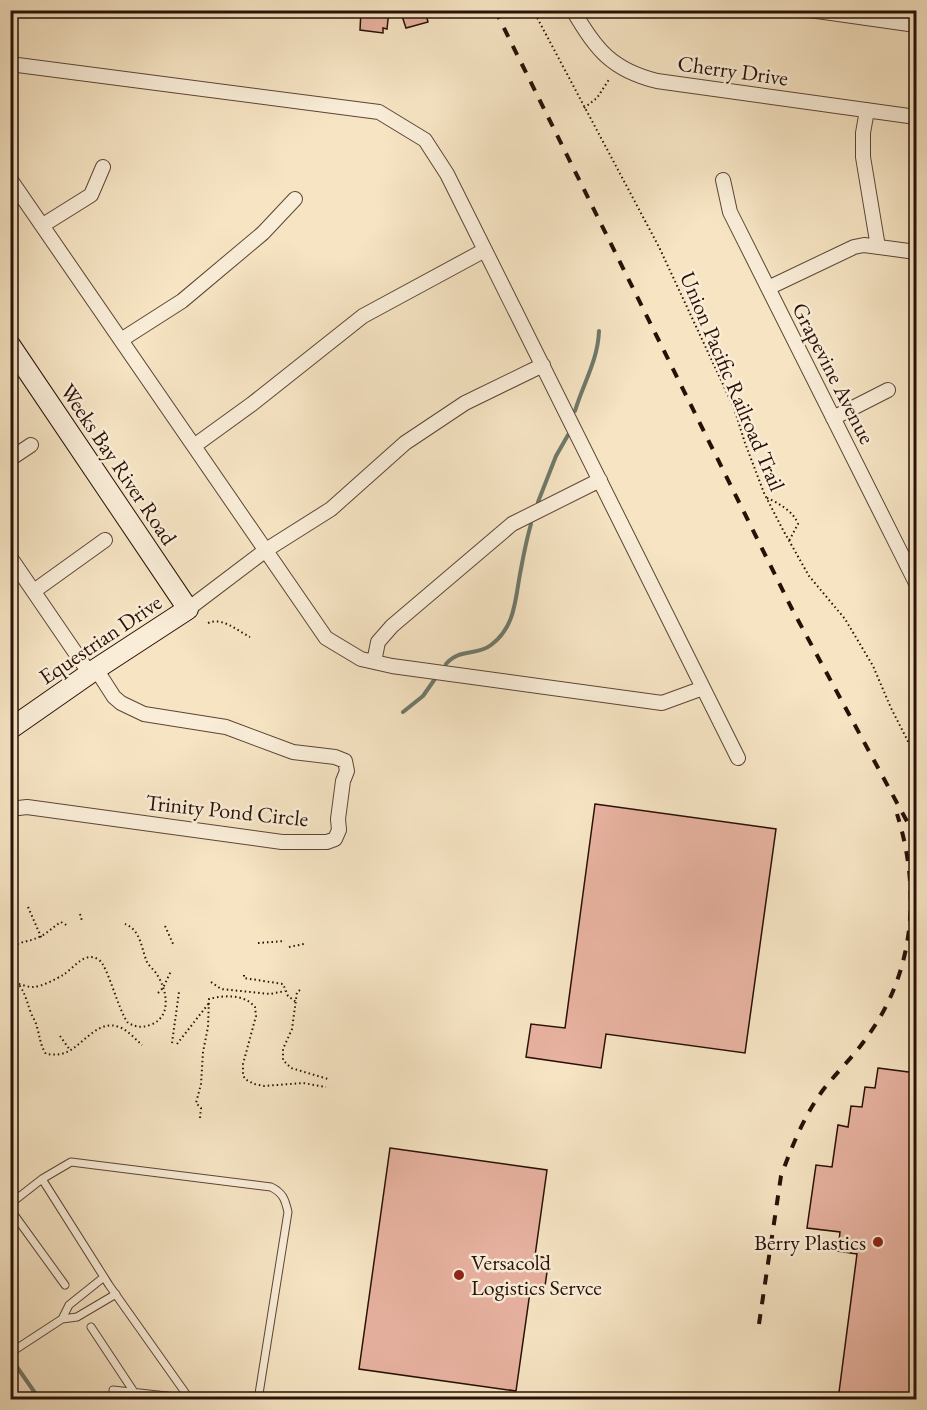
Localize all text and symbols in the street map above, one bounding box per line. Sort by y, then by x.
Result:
street label: Cherry Drive [676,48,790,93]
street label: Union Pacific Railroad Trail [673,267,792,495]
street label: Grapevine Avenue [785,298,882,449]
street label: Weeks Bay River Road [54,378,184,551]
street label: Equestrian Drive [33,587,168,691]
street label: Trinity Pond Circle [144,788,310,834]
place label: Berry Plastics [754,1228,866,1257]
marker: Berry Plastics [871,1235,885,1249]
place label: Versacold Logistics Servce [471,1248,602,1302]
marker: Versacold Logistics Servce [452,1268,466,1282]

